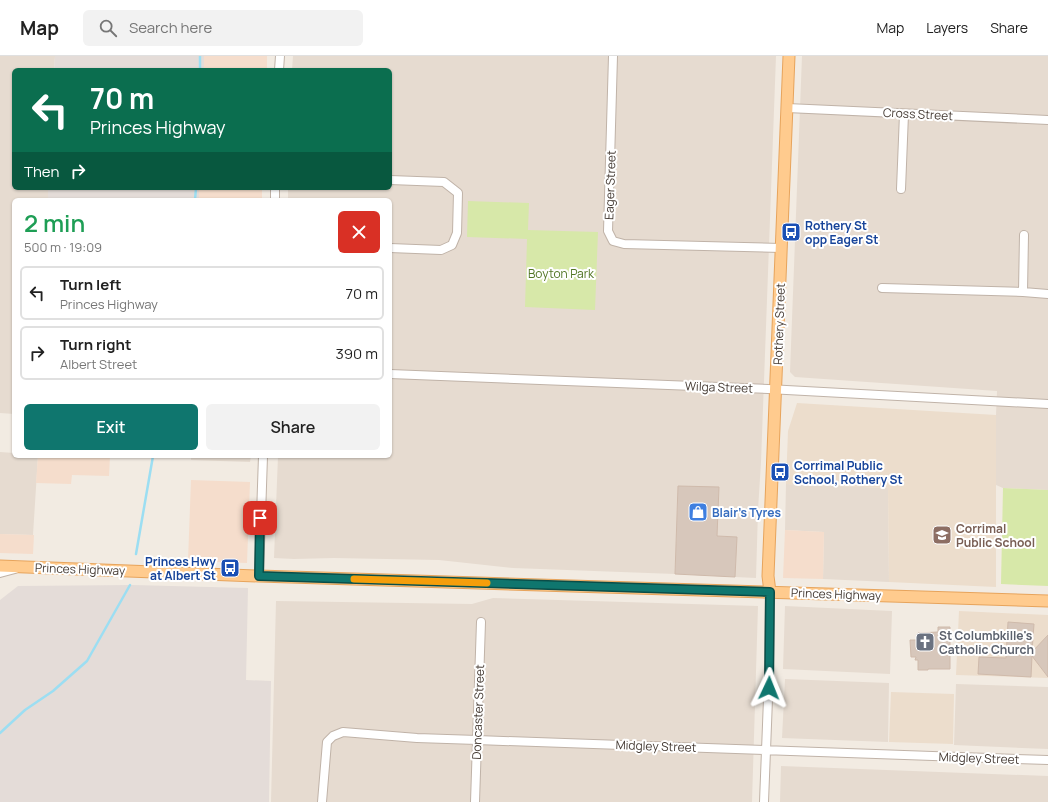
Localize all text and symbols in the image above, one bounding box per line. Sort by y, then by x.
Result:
search box [83,10,363,46]
text: Map [20,15,59,41]
icon: search [97,17,119,39]
text: Search here [129,17,212,38]
text: Map [876,18,904,37]
text: Layers [926,18,968,37]
text: Share [990,18,1028,37]
text: 70 m [90,79,154,117]
icon: left [24,84,76,136]
street label: Cross Street [883,104,954,124]
text: Princes Highway [90,115,226,139]
street label: Eager Street [600,150,620,220]
icon: right [67,160,89,182]
text: Then [24,161,59,182]
text: 2 min [24,206,85,239]
button: close [338,211,380,253]
place label: Rothery St opp Eager St [805,217,878,248]
bus stop icon: Rothery St opp Eager St [780,221,802,243]
text: 500 m · 19:09 [24,238,102,256]
park label: Boyton Park [528,265,595,282]
text: Turn left [60,274,122,295]
icon: left [26,282,48,304]
text: 70 m [346,283,378,304]
street label: Rothery Street [769,283,789,365]
text: Princes Highway [60,295,158,313]
text: Turn right [60,334,131,355]
icon: right [26,342,48,364]
text: 390 m [336,343,378,364]
text: Albert Street [60,355,137,373]
street label: Wilga Street [685,377,753,397]
button: Exit [24,404,198,450]
button: Share [206,404,380,450]
place label: Corrimal Public School, Rothery St [794,457,903,488]
bus stop icon: Corrimal Public School, Rothery St [769,461,791,483]
pin [243,501,277,535]
shop icon: Blair's Tyres [687,501,709,523]
place label: Blair's Tyres [712,504,781,521]
icon: arrive [249,507,271,529]
place label: Corrimal Public School [956,520,1035,551]
school or university icon: Corrimal Public School [931,524,953,546]
place label: Princes Hwy at Albert St [145,553,216,584]
bus stop icon: Princes Hwy at Albert St [219,557,241,579]
street label: Princes Highway [35,559,126,579]
street label: Princes Highway [791,584,882,604]
place label: St Columbkille's Catholic Church [939,627,1034,658]
church icon: St Columbkille's Catholic Church [914,631,936,653]
street label: Doncaster Street [468,664,488,760]
position arrow [748,667,790,709]
street label: Midgley Street [615,736,697,756]
street label: Midgley Street [938,748,1020,768]

